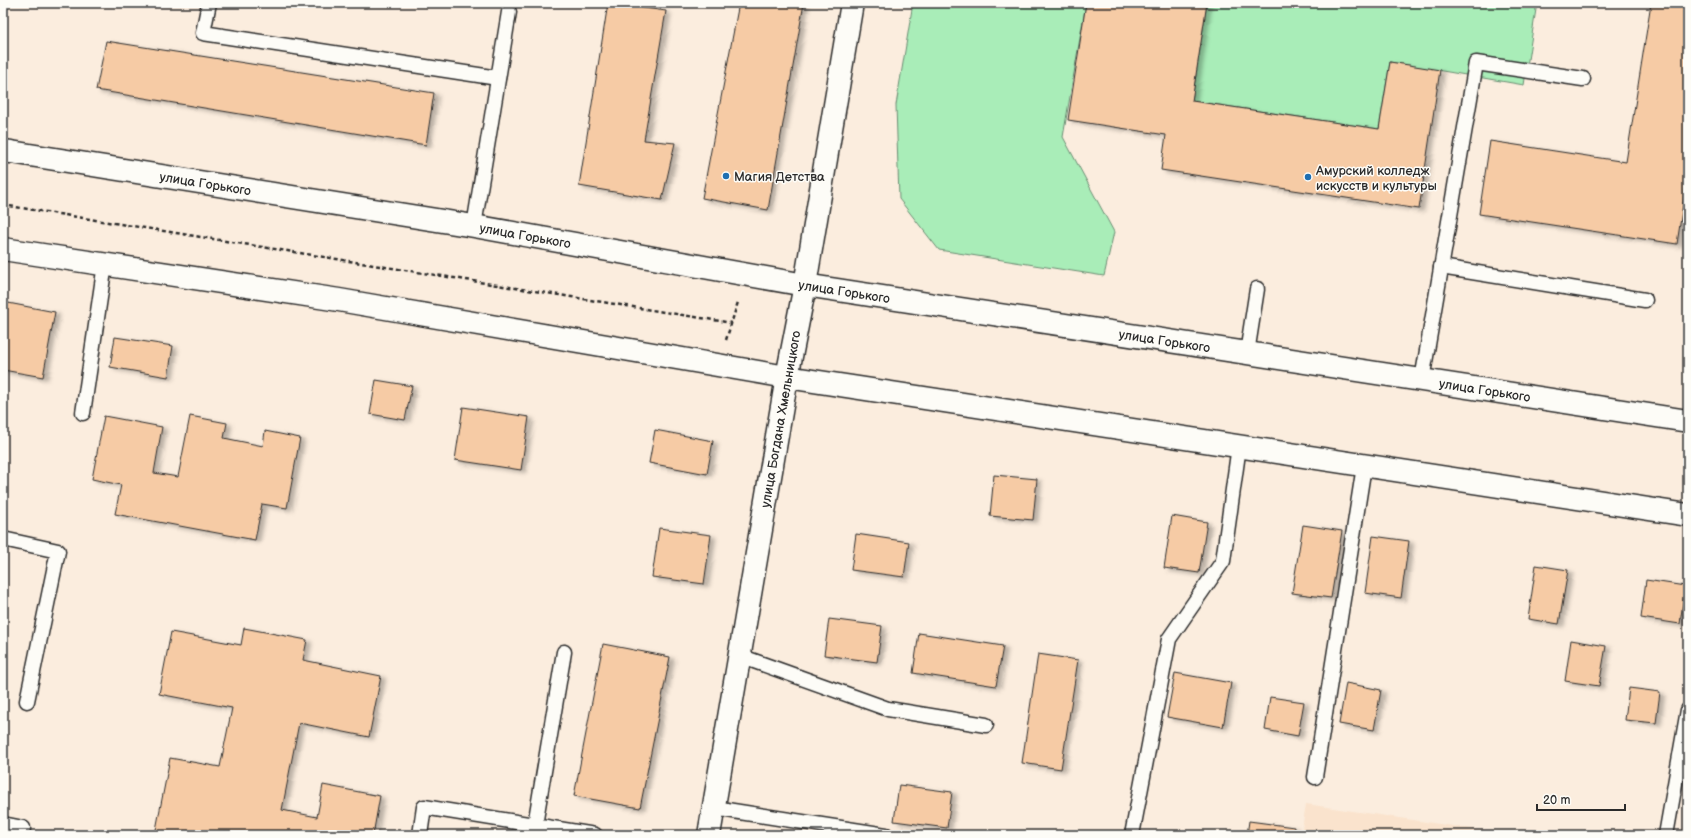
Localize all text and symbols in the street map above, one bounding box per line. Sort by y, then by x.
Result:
place label: Амурский колледж искусств и культуры [1315,163,1437,194]
street label: улица Горького [158,169,252,199]
place label: Магия Детства [734,169,825,185]
marker: Магия Детства [721,171,731,181]
marker: Амурский колледж искусств и культуры [1303,172,1313,182]
street label: улица Горького [478,220,572,252]
street label: улица Горького [797,277,891,307]
street label: улица Горького [1118,326,1212,356]
street label: улица Богдана Хмельницкого [758,329,804,509]
street label: улица Горького [1438,376,1532,406]
scale bar [1537,786,1625,812]
text: 20 m [1543,793,1570,808]

